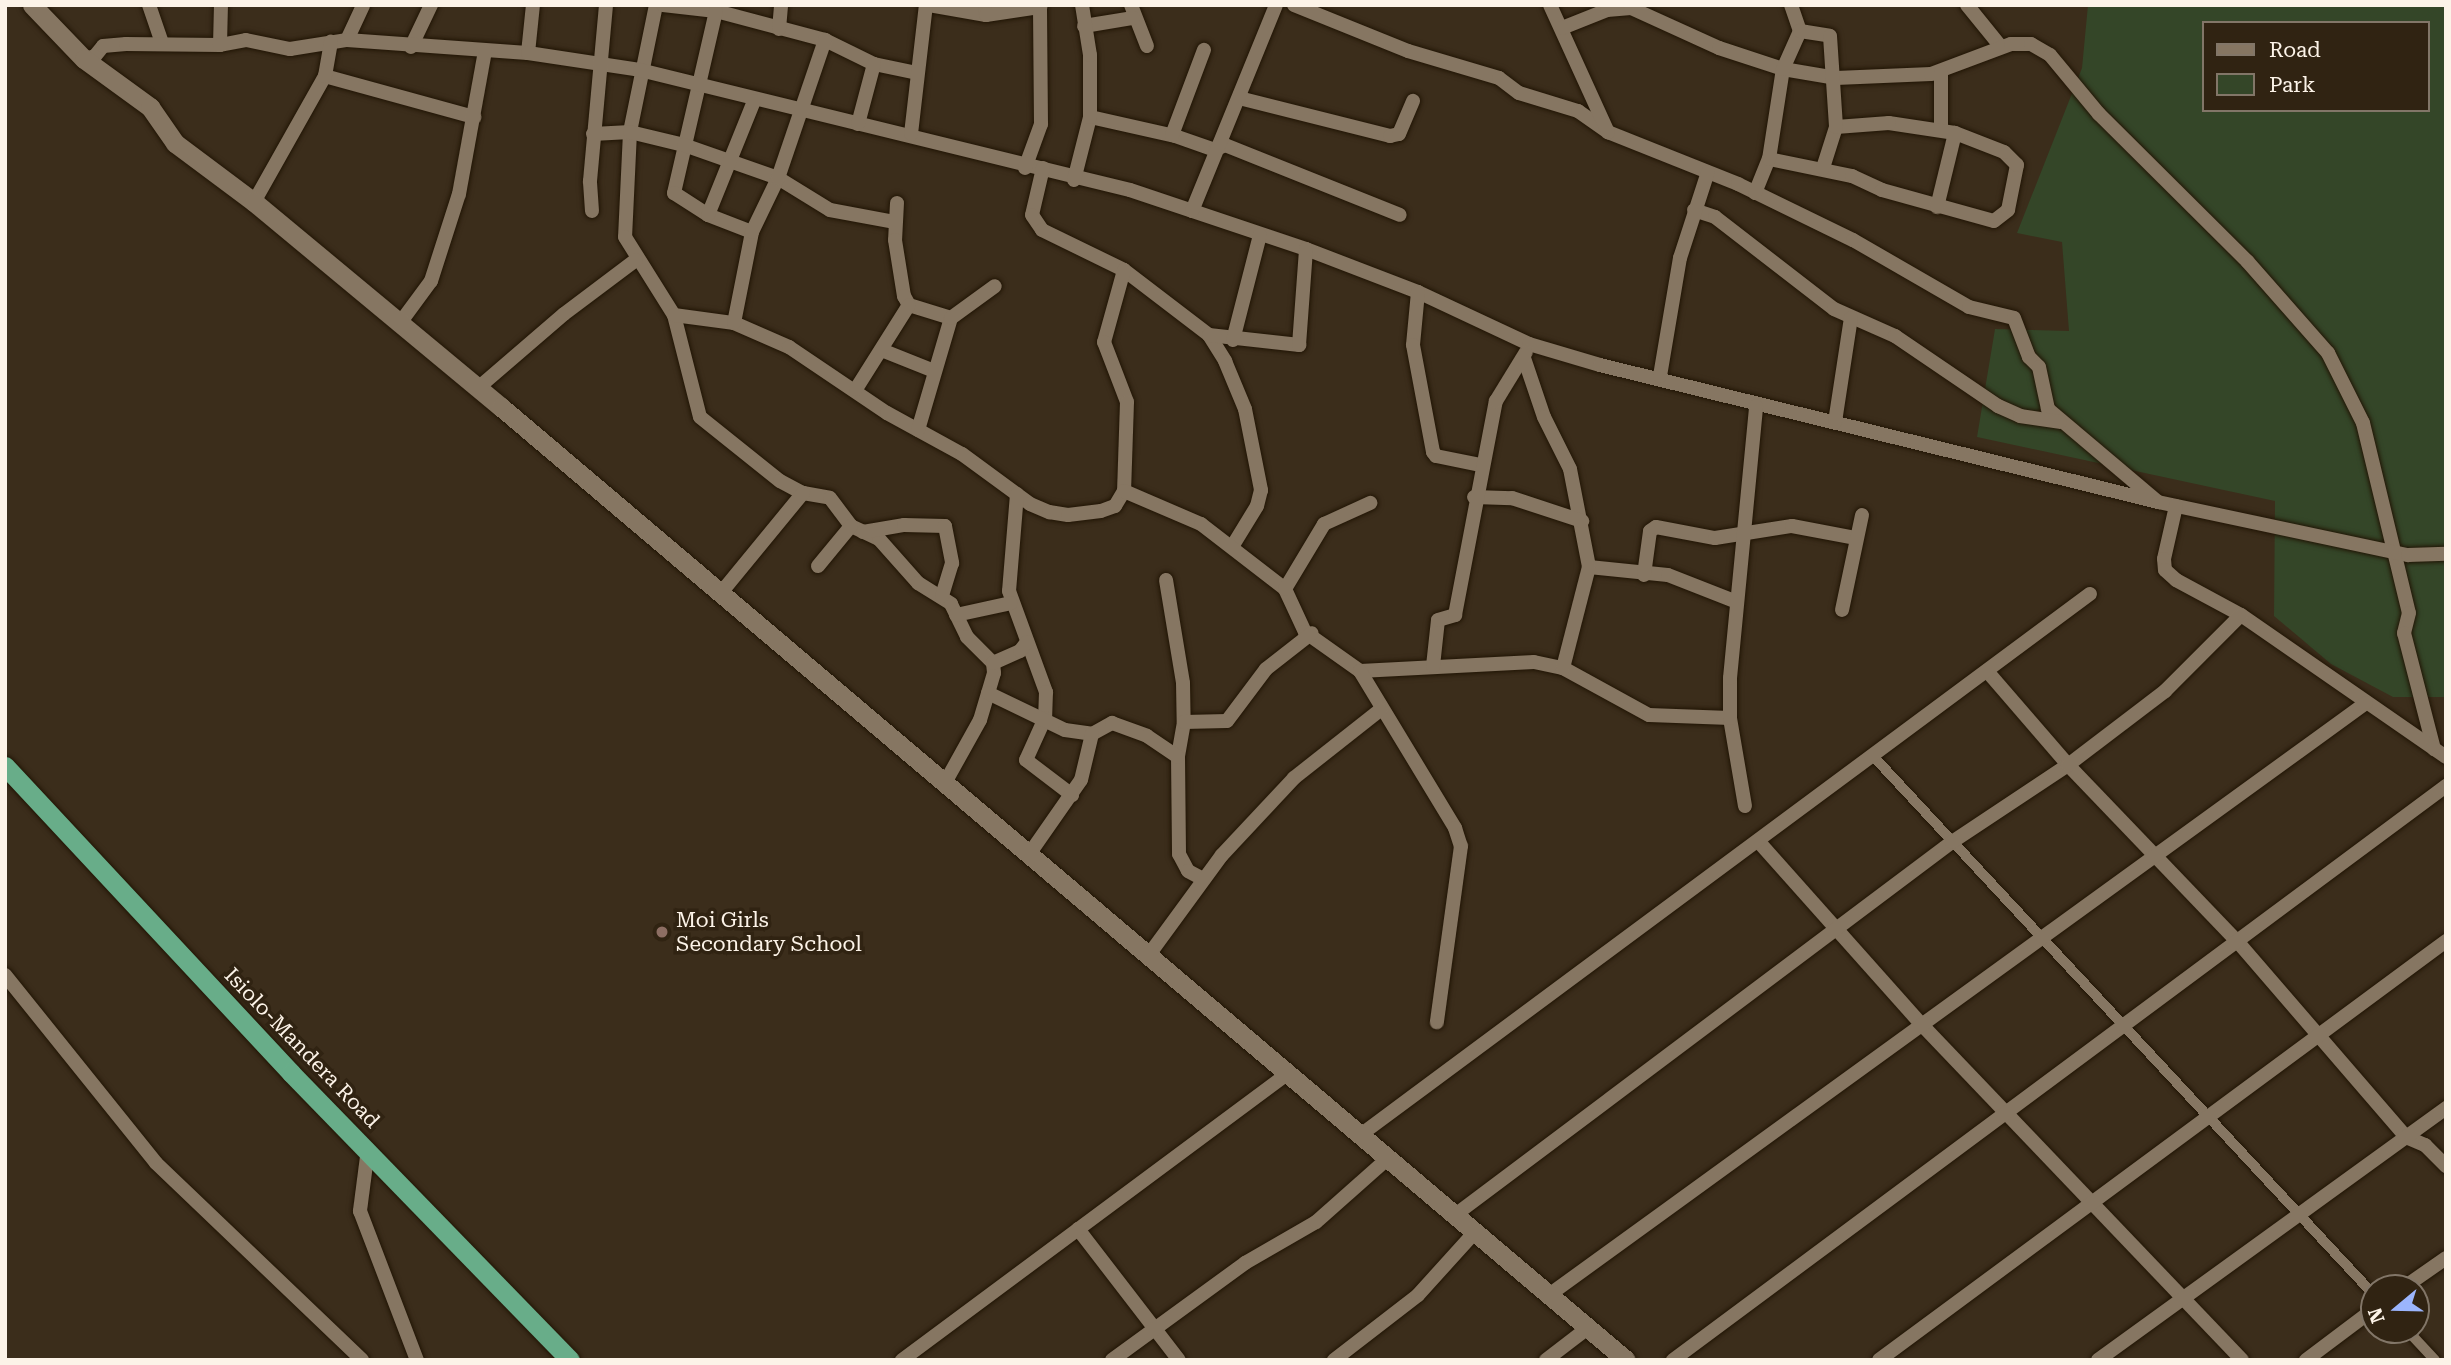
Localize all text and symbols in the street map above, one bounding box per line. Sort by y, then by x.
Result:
legend [2202,21,2430,112]
text: Road [2269,38,2321,62]
text: Park [2269,73,2315,97]
place label: Moi Girls Secondary School [676,907,862,957]
marker: Moi Girls Secondary School [654,924,670,940]
street label: Isiolo-Mandera Road [219,963,385,1133]
north arrow [2360,1274,2430,1344]
text: N [2363,1305,2390,1326]

